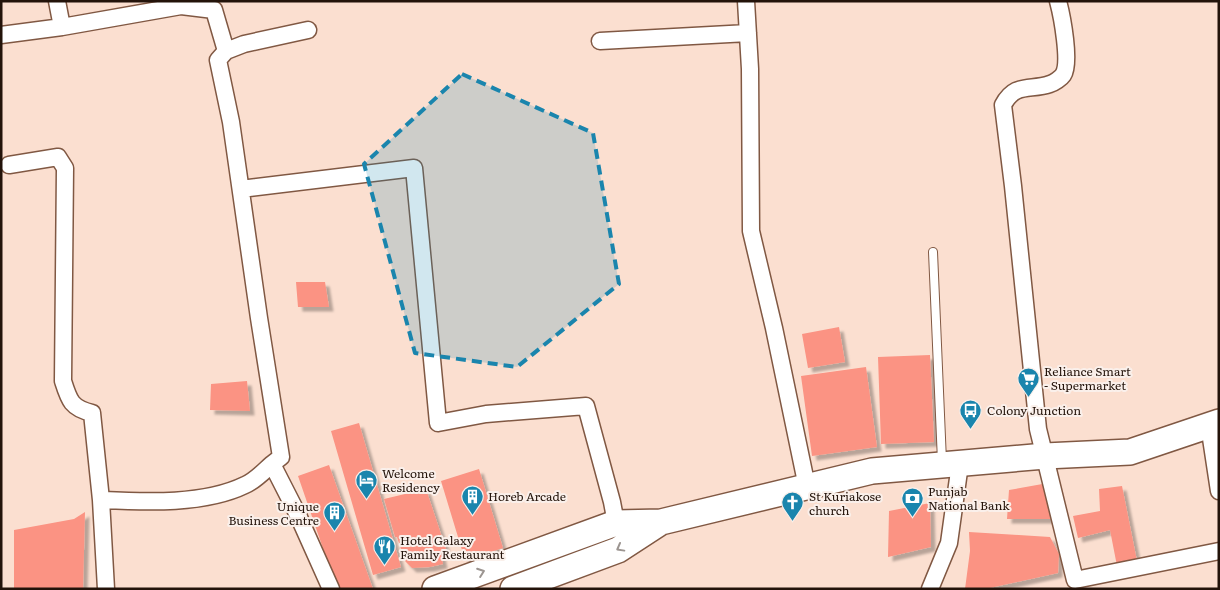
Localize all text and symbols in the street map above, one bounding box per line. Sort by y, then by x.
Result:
place label: Reliance Smart - Supermarket [1044,362,1131,394]
supermarket icon: Reliance Smart - Supermarket [1016,366,1040,397]
bus stop icon: Colony Junction [959,398,983,429]
place label: Colony Junction [987,401,1081,419]
place label: Welcome Residency [382,464,440,496]
hotel icon: Welcome Residency [354,468,378,499]
place label: Punjab National Bank [928,482,1010,514]
building icon: Horeb Arcade [460,484,484,515]
bank icon: Punjab National Bank [900,486,924,517]
place label: Horeb Arcade [488,487,566,505]
place label: St Kuriakose church [809,487,881,519]
church icon: St Kuriakose church [781,491,805,522]
place label: Unique Business Centre [228,497,319,529]
building icon: Unique Business Centre [323,501,347,532]
place label: Hotel Galaxy Family Restaurant [400,531,505,563]
restaurant icon: Hotel Galaxy Family Restaurant [372,535,396,566]
one-way arrow [616,542,625,552]
one-way arrow [476,568,485,578]

